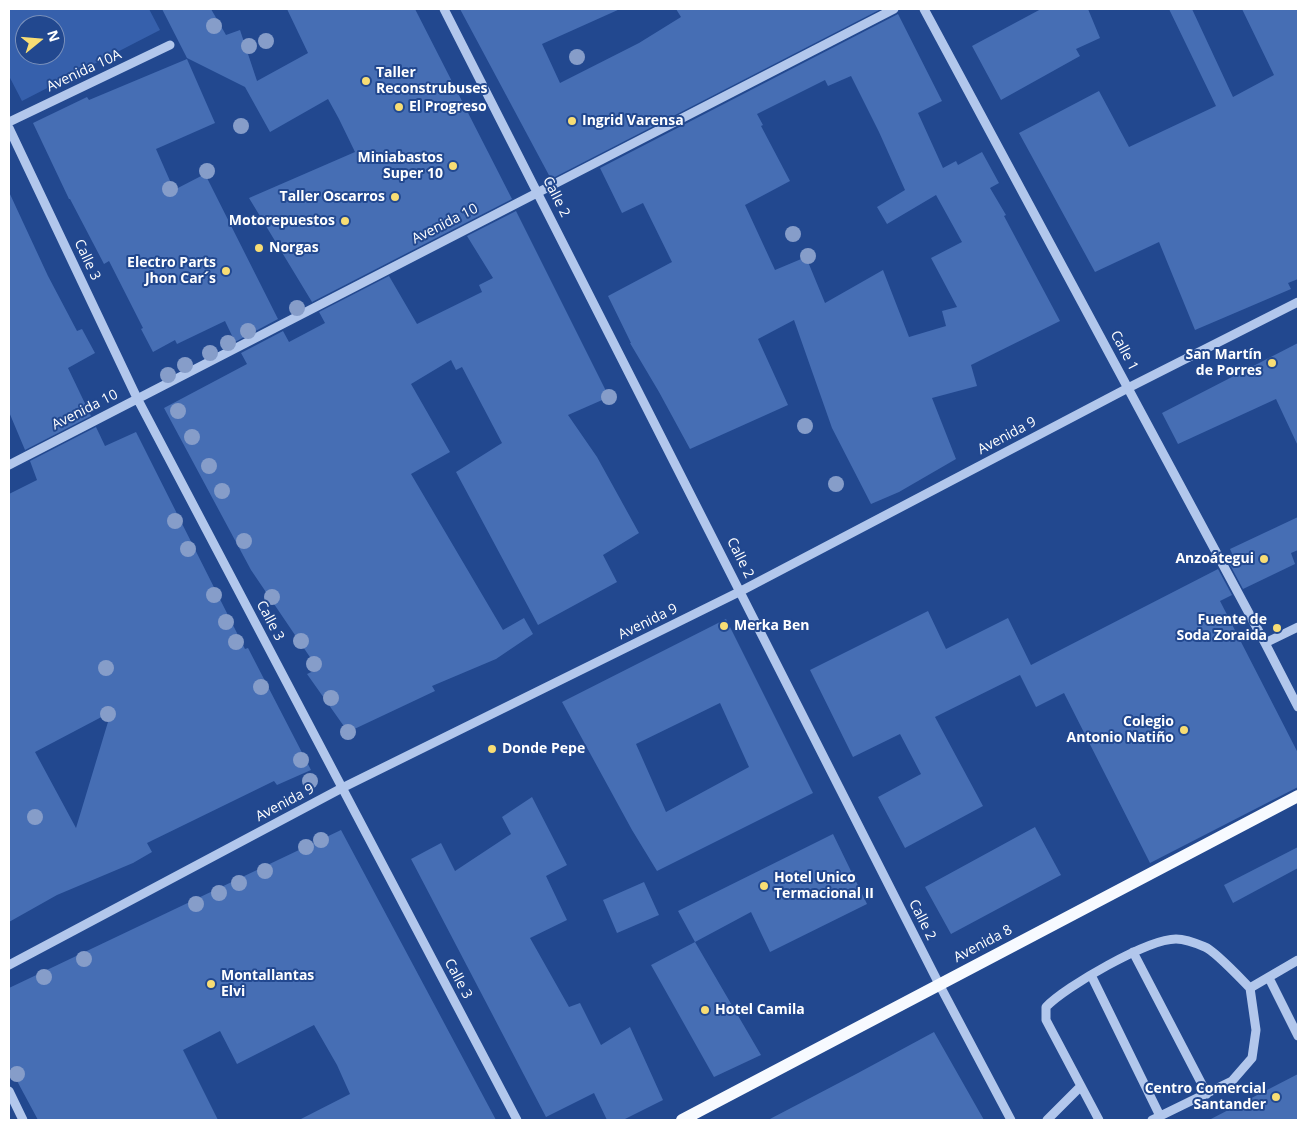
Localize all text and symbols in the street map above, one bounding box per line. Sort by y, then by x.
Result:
north arrow [15,15,65,65]
text: N [43,28,65,44]
street label: Avenida 10A [44,46,124,96]
place label: Taller Reconstrubuses [376,65,487,98]
marker: Taller Reconstrubuses [360,75,372,87]
place label: El Progreso [409,99,487,115]
marker: El Progreso [393,101,405,113]
place label: Ingrid Varensa [582,113,684,129]
marker: Ingrid Varensa [566,115,578,127]
place label: Miniabastos Super 10 [358,150,443,182]
marker: Miniabastos Super 10 [447,160,459,172]
street label: Calle 2 [539,174,573,220]
place label: Taller Oscarros [280,189,385,205]
marker: Taller Oscarros [389,191,401,203]
street label: Avenida 10 [409,200,481,248]
place label: Motorepuestos [229,213,335,229]
marker: Motorepuestos [339,215,351,227]
street label: Calle 3 [70,237,104,283]
place label: Norgas [269,240,319,256]
marker: Norgas [253,242,265,254]
place label: Electro Parts Jhon Car´s [127,255,216,288]
marker: Electro Parts Jhon Car´s [220,265,232,277]
street label: Calle 1 [1106,328,1142,374]
place label: San Martín de Porres [1185,347,1262,380]
marker: San Martín de Porres [1266,357,1278,369]
street label: Avenida 10 [49,386,121,434]
street label: Avenida 9 [975,414,1039,458]
street label: Calle 2 [723,535,757,581]
place label: Anzoátegui [1175,551,1254,567]
marker: Anzoátegui [1258,553,1270,565]
street label: Calle 3 [252,598,288,644]
street label: Avenida 9 [616,600,680,644]
place label: Fuente de Soda Zoraida [1176,612,1267,644]
place label: Merka Ben [734,618,809,634]
marker: Merka Ben [718,620,730,632]
marker: Fuente de Soda Zoraida [1271,622,1283,634]
place label: Colegio Antonio Natiño [1067,714,1174,746]
marker: Colegio Antonio Natiño [1178,724,1190,736]
place label: Donde Pepe [502,741,585,757]
marker: Donde Pepe [486,743,498,755]
street label: Avenida 9 [253,781,317,825]
place label: Hotel Unico Termacional II [774,870,874,902]
marker: Hotel Unico Termacional II [758,880,770,892]
street label: Calle 2 [905,897,939,943]
street label: Avenida 8 [951,922,1015,966]
street label: Calle 3 [440,956,476,1002]
place label: Montallantas Elvi [221,968,314,1000]
marker: Montallantas Elvi [205,978,217,990]
place label: Hotel Camila [715,1002,805,1018]
marker: Hotel Camila [699,1004,711,1016]
place label: Centro Comercial Santander [1145,1081,1266,1114]
marker: Centro Comercial Santander [1270,1091,1282,1103]

